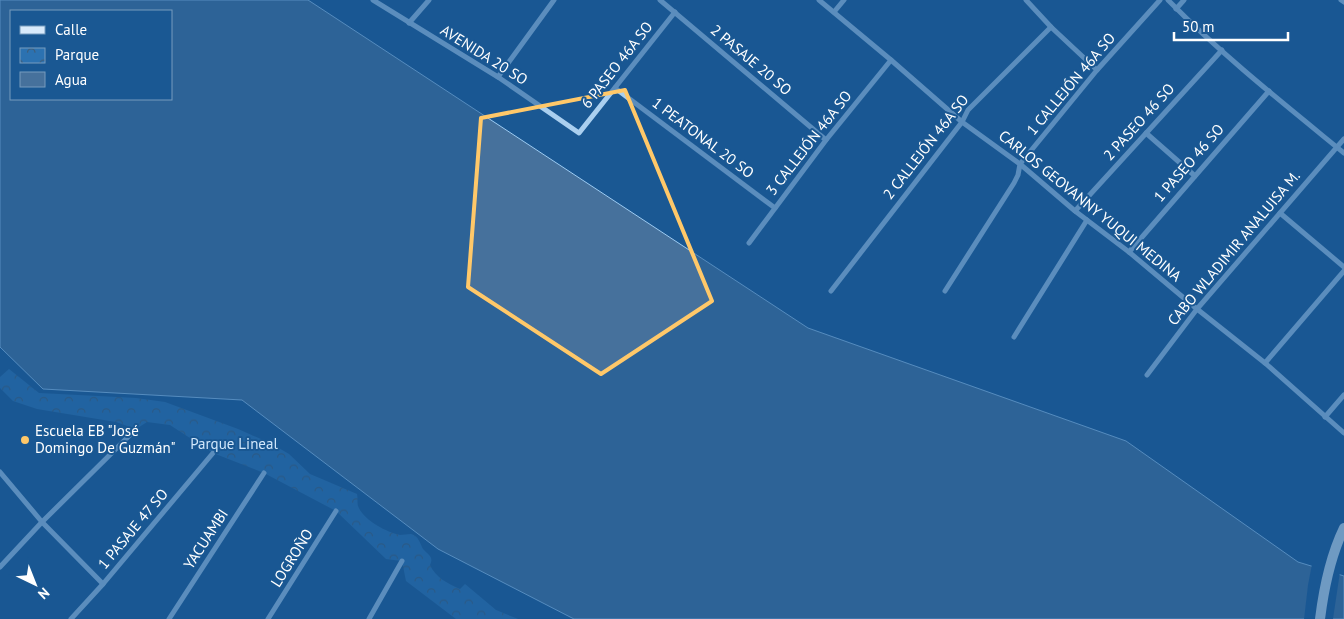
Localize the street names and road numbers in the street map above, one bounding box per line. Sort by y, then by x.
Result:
street label: 6 PASEO 46A SO [577,17,657,112]
street label: AVENIDA 20 SO [437,20,531,89]
street label: 2 PASAJE 20 SO [707,20,796,99]
street label: 1 CALLEJÓN 46A SO [1022,28,1119,139]
street label: 2 PASEO 46 SO [1099,79,1178,164]
street label: 3 CALLEJÓN 46A SO [762,86,856,199]
street label: 2 CALLEJÓN 46A SO [879,90,973,203]
street label: 1 PEATONAL 20 SO [649,93,758,182]
street label: 1 PASEO 46 SO [1150,120,1228,206]
street label: CARLOS GEOVANNY YUQUI MEDINA [995,126,1186,285]
street label: CABO WLADIMIR ANALUISA M. [1163,166,1304,329]
street label: 1 PASAJE 47 SO [93,485,172,573]
street label: YACUAMBI [179,505,232,572]
street label: LOGROÑO [266,525,317,590]

